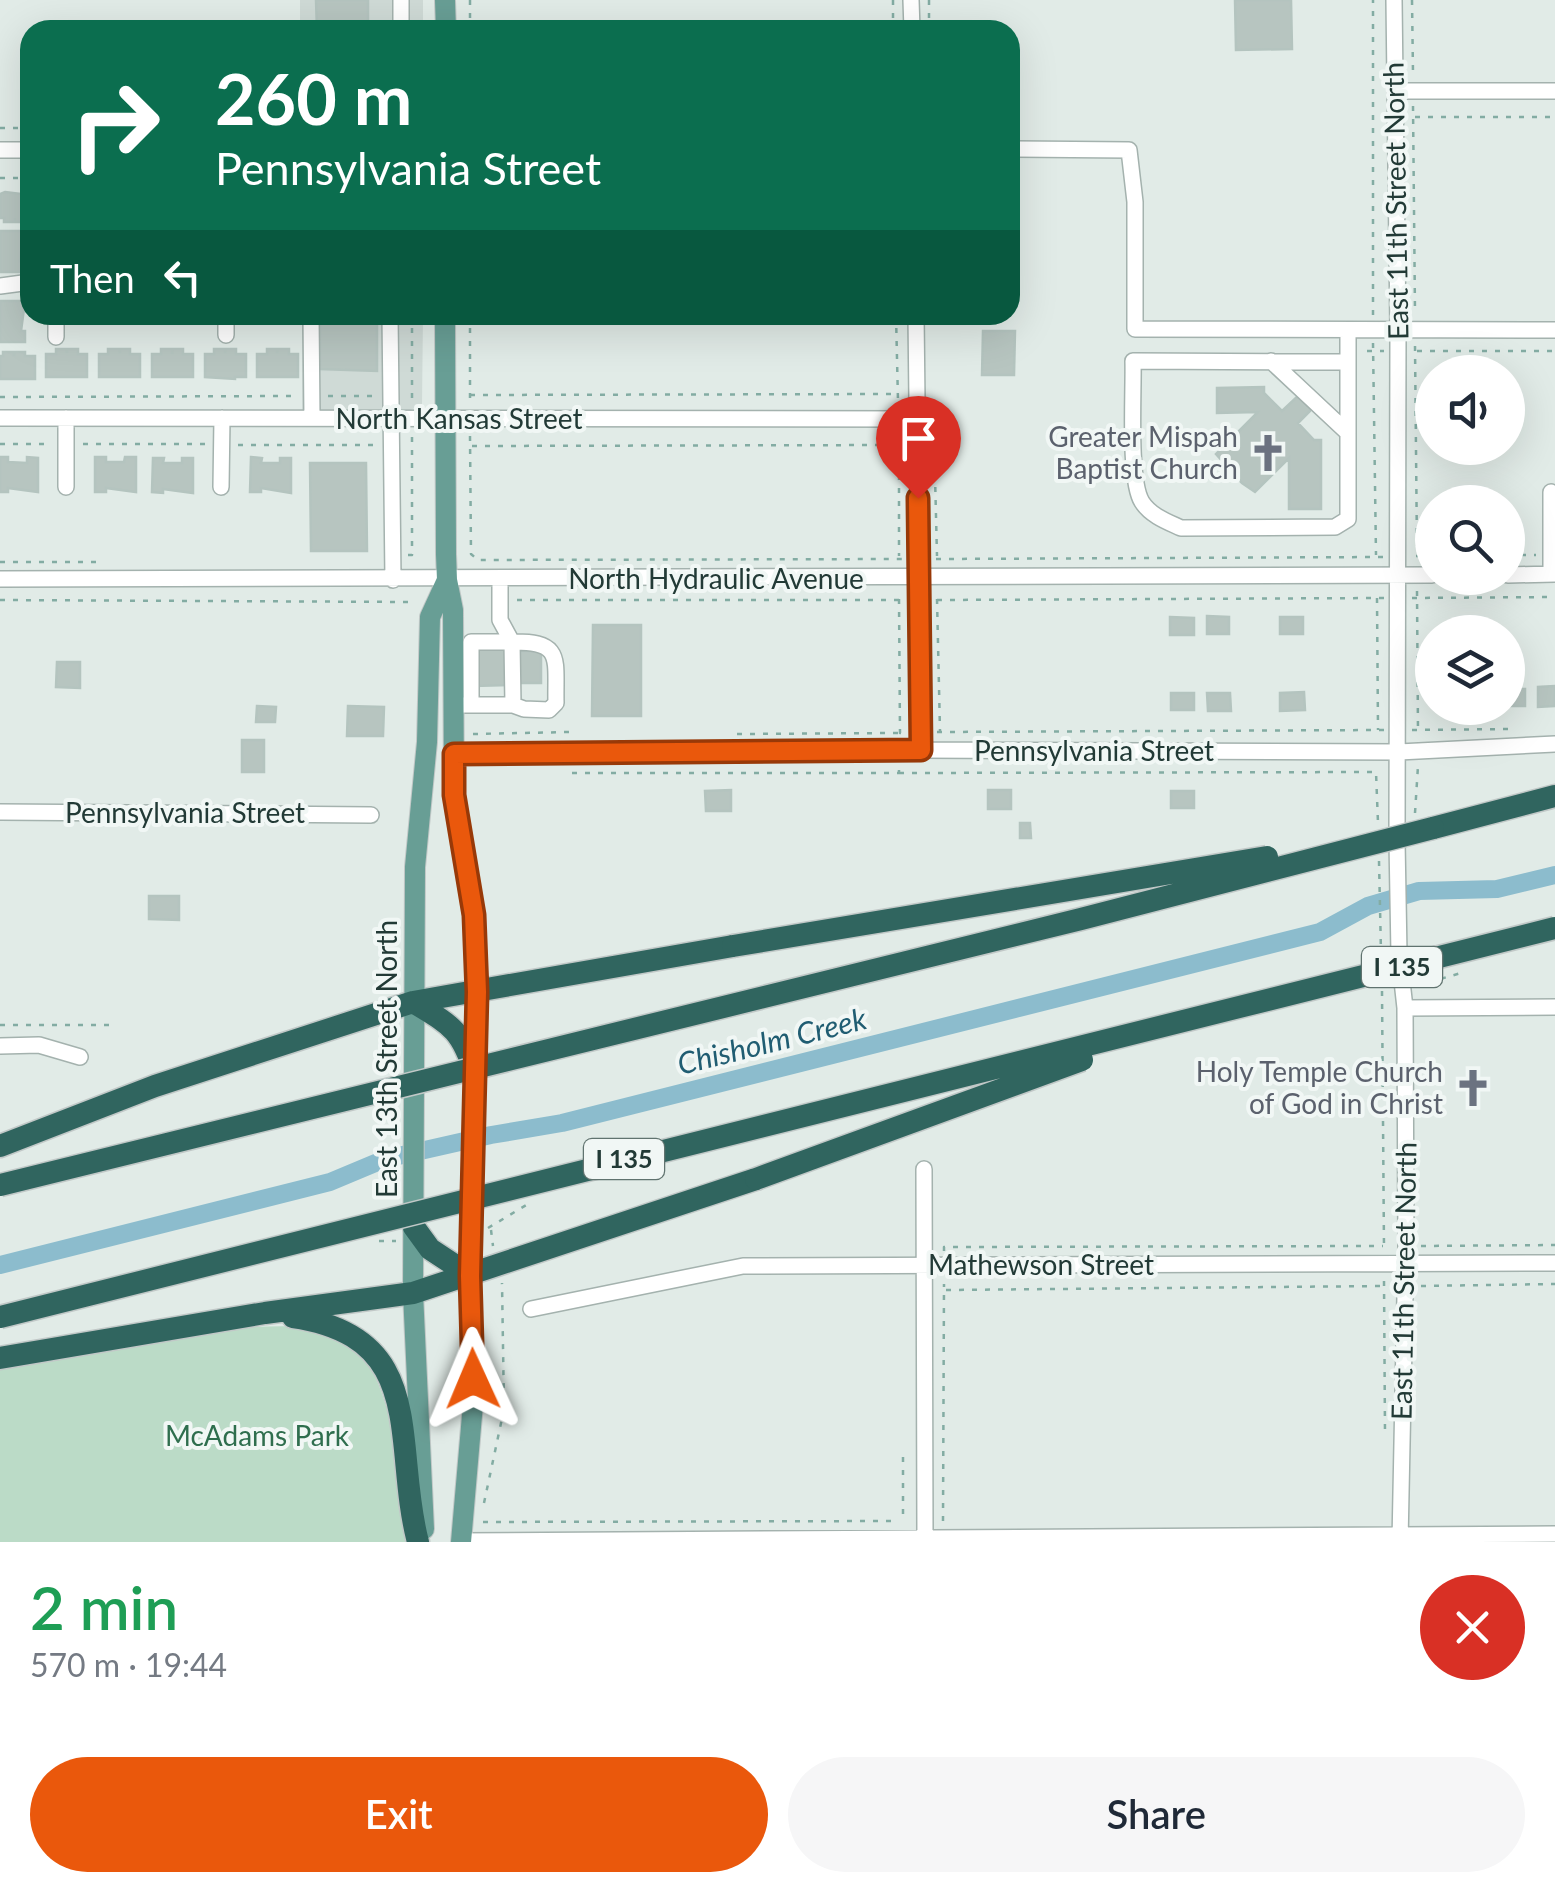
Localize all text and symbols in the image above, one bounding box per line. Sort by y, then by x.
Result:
text: 260 m [215,56,412,140]
icon: right [50,60,180,190]
street label: East 11th Street North [1376,62,1414,340]
text: Pennsylvania Street [215,141,601,195]
icon: left [155,250,210,305]
text: Then [50,255,135,301]
map controls [1415,355,1525,725]
button: sound [1415,355,1525,465]
pin [876,396,961,499]
street label: North Kansas Street [336,401,582,435]
icon: arrive [891,411,946,466]
place label: Greater Mispah Baptist Church [1048,419,1238,485]
church icon: Greater Mispah Baptist Church [1247,432,1289,474]
button: search [1415,485,1525,595]
street label: North Hydraulic Avenue [568,561,864,595]
button: layers [1415,615,1525,725]
street label: Pennsylvania Street [974,733,1214,767]
street label: Pennsylvania Street [65,795,305,829]
street label: East 13th Street North [369,920,403,1198]
road number: I 135 [1362,947,1442,987]
water label: Chisholm Creek [673,999,870,1081]
place label: Holy Temple Church of God in Christ [1196,1054,1443,1120]
church icon: Holy Temple Church of God in Christ [1452,1067,1494,1109]
road number: I 135 [584,1139,664,1179]
street label: East 11th Street North [1384,1142,1422,1420]
street label: Mathewson Street [928,1247,1154,1281]
position arrow [421,1327,525,1431]
park label: McAdams Park [165,1418,350,1452]
text: 2 min [30,1571,178,1643]
button: close [1420,1575,1525,1680]
text: 570 m · 19:44 [30,1645,227,1684]
button: Exit [30,1757,768,1872]
button: Share [788,1757,1525,1872]

